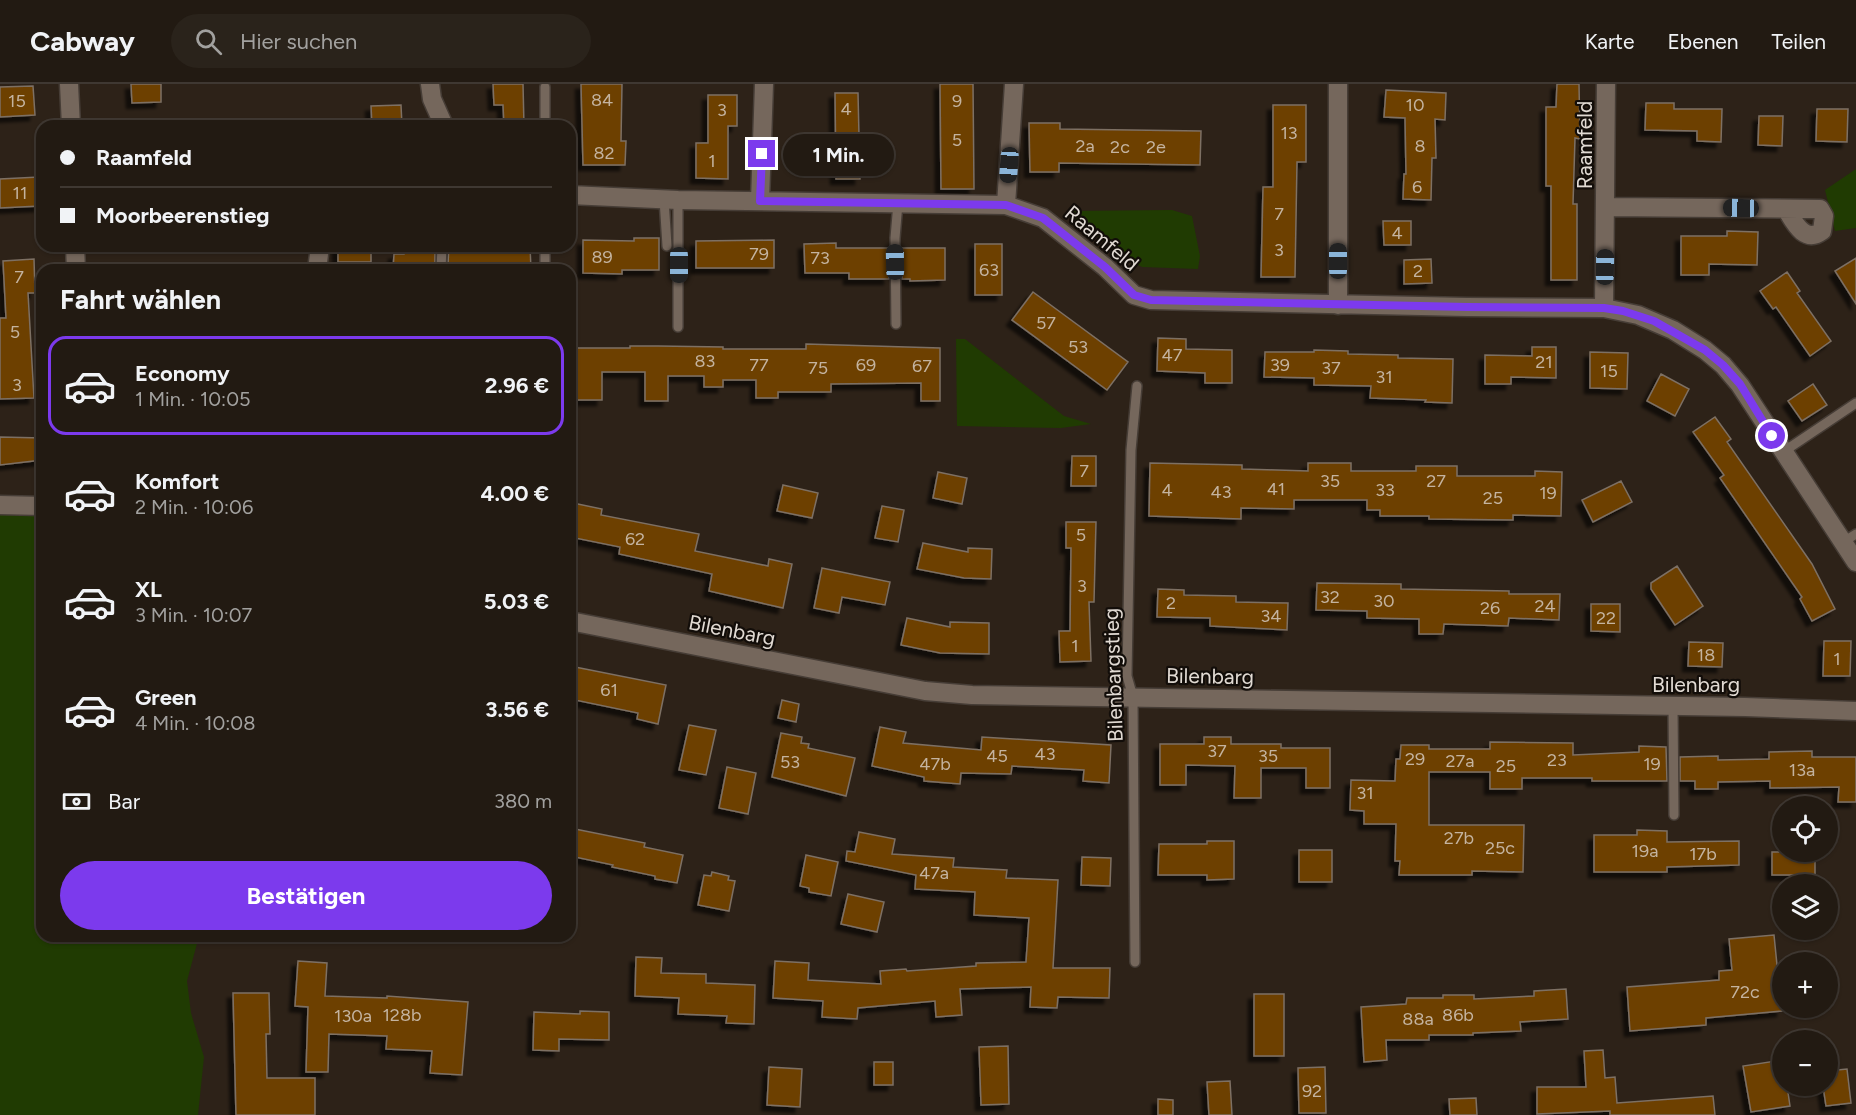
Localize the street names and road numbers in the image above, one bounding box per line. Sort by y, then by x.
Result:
street label: Raamfeld [1572,101,1597,189]
street label: Raamfeld [1060,200,1144,276]
street label: Bilenbargstieg [1098,607,1128,743]
street label: Bilenbarg [686,609,778,651]
street label: Bilenbarg [1166,663,1254,689]
street label: Bilenbarg [1652,672,1740,697]

